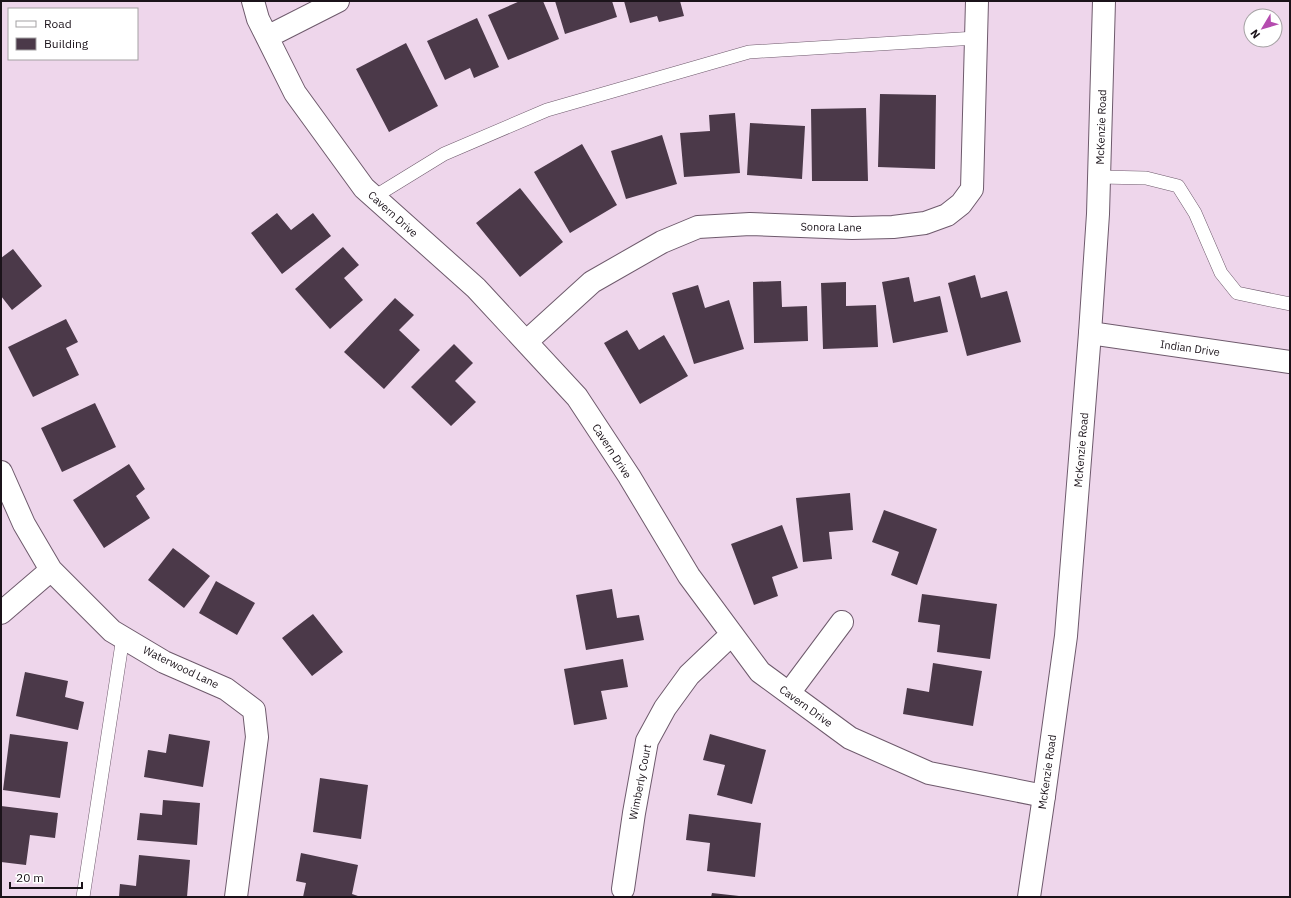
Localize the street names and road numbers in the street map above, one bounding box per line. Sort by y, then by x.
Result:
street label: McKenzie Road [1093,89,1109,165]
street label: Cavern Drive [365,188,421,240]
street label: Sonora Lane [800,219,862,235]
street label: Indian Drive [1159,337,1221,359]
street label: McKenzie Road [1071,412,1091,488]
street label: Cavern Drive [589,421,635,481]
street label: Waterwood Lane [141,643,221,691]
street label: Cavern Drive [777,682,835,730]
street label: McKenzie Road [1035,734,1059,810]
street label: Wimberly Court [626,743,654,821]

